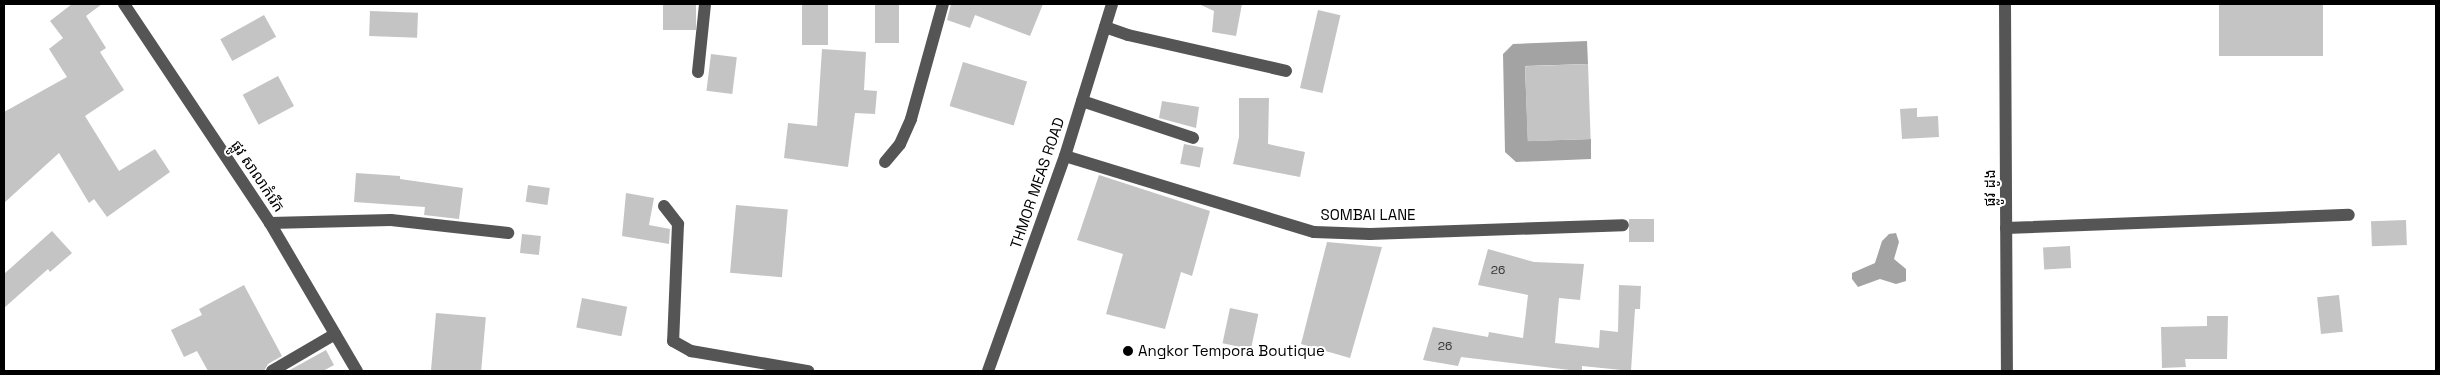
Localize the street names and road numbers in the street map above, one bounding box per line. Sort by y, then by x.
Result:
street label: THMOR MEAS ROAD [1006,115,1068,251]
street label: ផ្លូវ សាលាកំរើក [227,137,289,215]
street label: ផ្លូវ ដូង [1981,169,1999,207]
street label: SOMBAI LANE [1320,206,1416,224]

